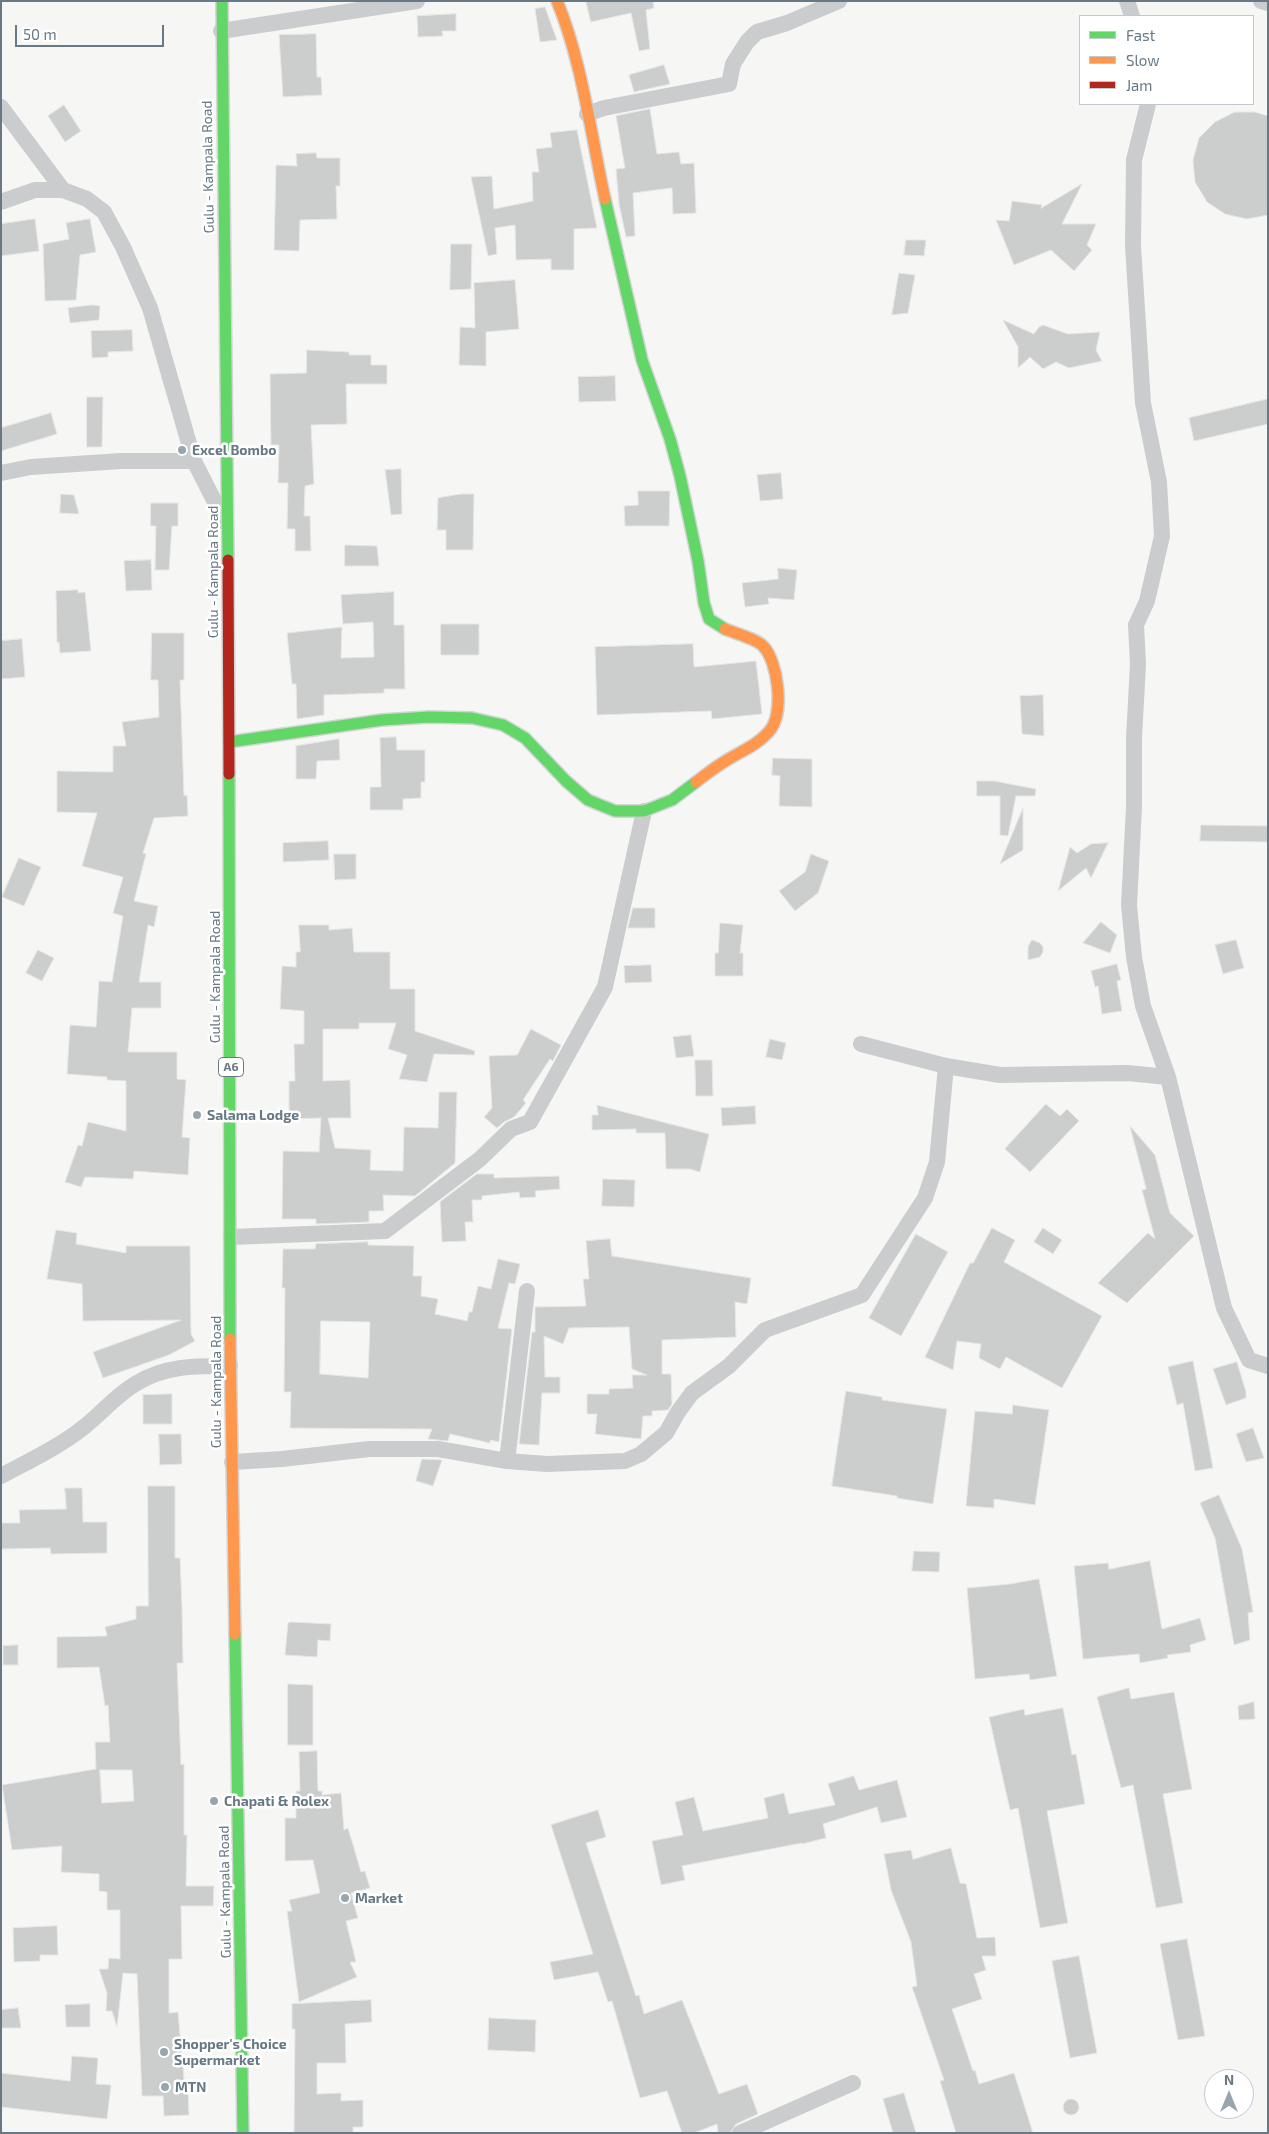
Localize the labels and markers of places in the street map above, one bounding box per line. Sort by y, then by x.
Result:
place label: Excel Bombo [192,442,277,458]
marker: Excel Bombo [176,444,188,456]
place label: Salama Lodge [207,1107,299,1123]
marker: Salama Lodge [191,1109,203,1121]
place label: Chapati & Rolex [224,1793,329,1809]
marker: Chapati & Rolex [208,1795,220,1807]
place label: Market [355,1890,403,1906]
marker: Market [339,1892,351,1904]
place label: Shopper's Choice Supermarket [174,2036,287,2068]
marker: Shopper's Choice Supermarket [158,2046,170,2058]
place label: MTN [175,2079,206,2095]
marker: MTN [159,2081,171,2093]

